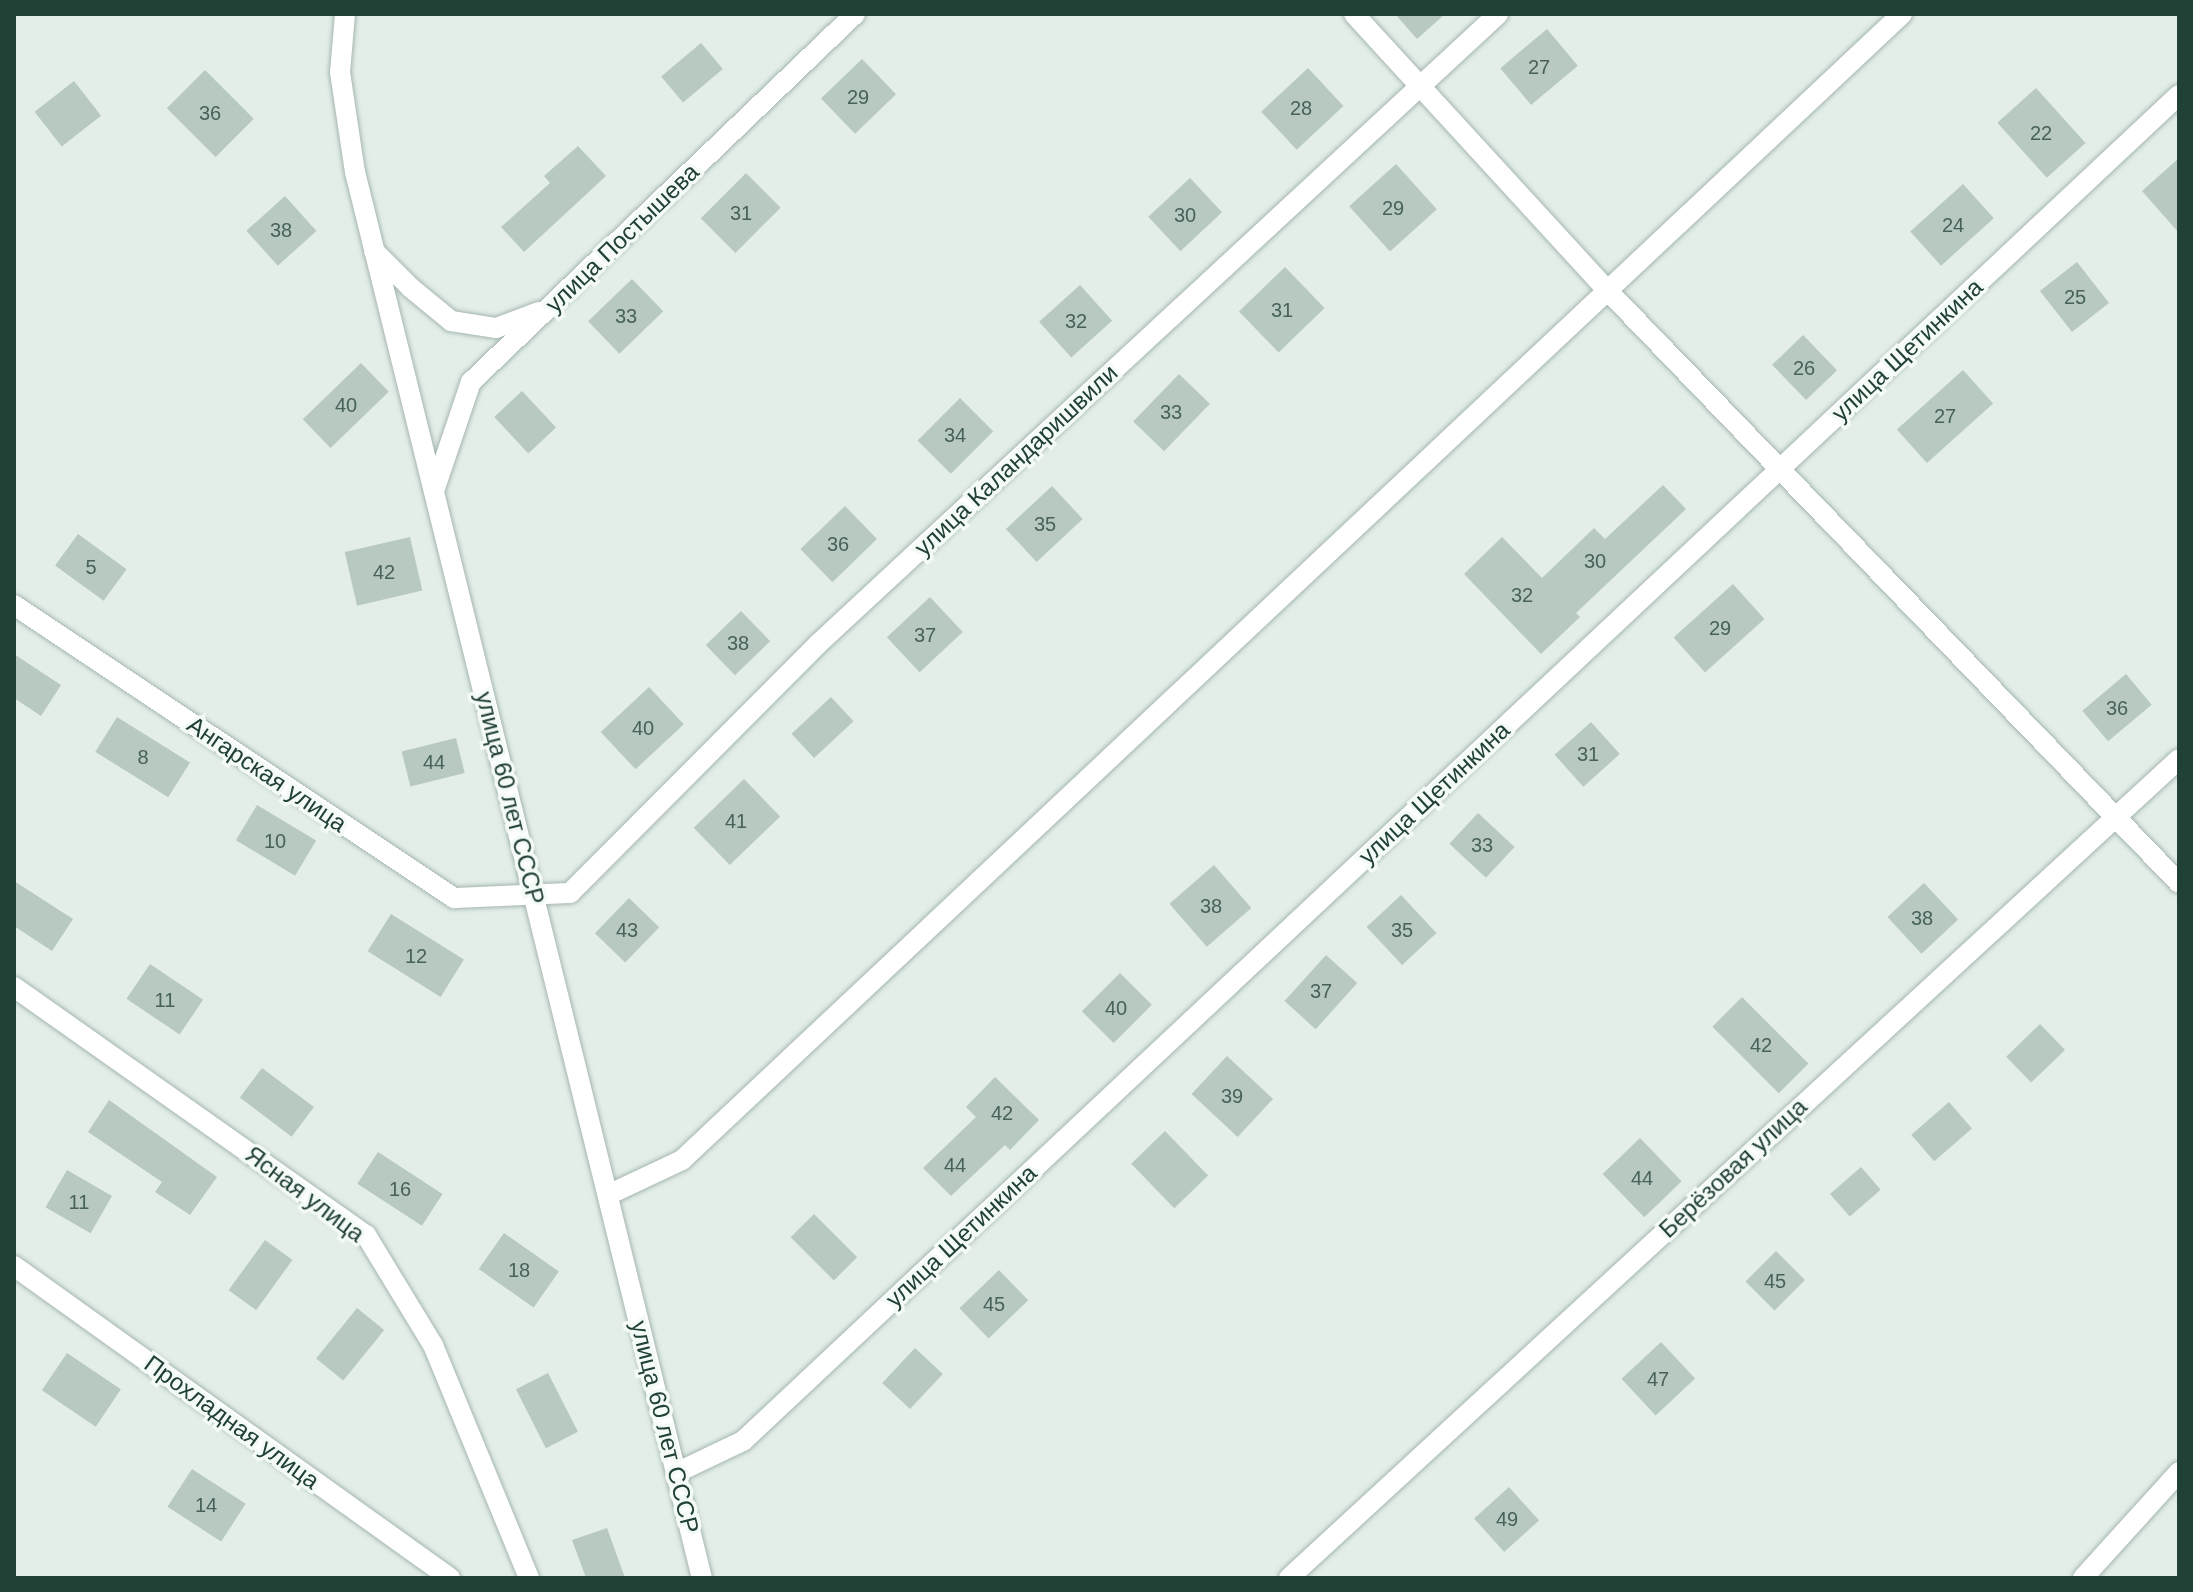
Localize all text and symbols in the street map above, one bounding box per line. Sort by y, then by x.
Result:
house number: 27 [1528,55,1550,79]
house number: 29 [847,85,869,109]
house number: 28 [1290,96,1312,120]
house number: 36 [199,101,221,125]
house number: 22 [2030,121,2052,145]
street label: улица Постышева [539,158,705,318]
house number: 29 [1382,196,1404,220]
house number: 31 [730,201,752,225]
house number: 30 [1174,203,1196,227]
house number: 24 [1942,213,1964,237]
house number: 38 [270,218,292,242]
street label: улица Щетинкина [1826,273,1988,427]
house number: 25 [2064,285,2086,309]
house number: 31 [1271,298,1293,322]
house number: 33 [615,304,637,328]
house number: 32 [1065,309,1087,333]
house number: 26 [1793,356,1815,380]
street label: улица Каландаришвили [908,358,1124,562]
house number: 40 [335,393,357,417]
house number: 33 [1160,400,1182,424]
house number: 27 [1934,404,1956,428]
house number: 34 [944,423,966,447]
house number: 35 [1034,512,1056,536]
house number: 36 [827,532,849,556]
house number: 30 [1584,549,1606,573]
house number: 5 [85,555,97,579]
house number: 42 [373,560,395,584]
house number: 32 [1511,583,1533,607]
house number: 29 [1709,616,1731,640]
house number: 37 [914,623,936,647]
house number: 38 [727,631,749,655]
street label: улица 60 лет СССР [470,689,550,907]
house number: 36 [2106,696,2128,720]
street label: Ангарская улица [182,710,352,838]
house number: 40 [632,716,654,740]
street label: улица Щетинкина [1353,716,1515,870]
house number: 31 [1577,742,1599,766]
house number: 8 [137,745,149,769]
house number: 44 [423,750,445,774]
house number: 41 [725,809,747,833]
house number: 10 [264,829,286,853]
house number: 33 [1471,833,1493,857]
house number: 38 [1200,894,1222,918]
house number: 38 [1911,906,1933,930]
house number: 43 [616,918,638,942]
house number: 35 [1391,918,1413,942]
house number: 12 [405,944,427,968]
house number: 37 [1310,979,1332,1003]
house number: 11 [155,988,175,1012]
house number: 40 [1105,996,1127,1020]
house number: 42 [1750,1033,1772,1057]
house number: 39 [1221,1084,1243,1108]
street label: Берёзовая улица [1653,1092,1813,1244]
house number: 42 [991,1101,1013,1125]
street label: Ясная улица [240,1140,370,1248]
house number: 44 [944,1153,966,1177]
street label: улица Щетинкина [880,1159,1042,1313]
house number: 44 [1631,1166,1653,1190]
house number: 16 [389,1177,411,1201]
house number: 11 [69,1190,89,1214]
house number: 18 [508,1258,530,1282]
house number: 45 [1764,1269,1786,1293]
house number: 45 [983,1292,1005,1316]
street label: улица 60 лет СССР [625,1318,705,1536]
street label: Прохладная улица [139,1349,325,1495]
house number: 47 [1647,1367,1669,1391]
house number: 14 [195,1493,217,1517]
house number: 49 [1496,1507,1518,1531]

